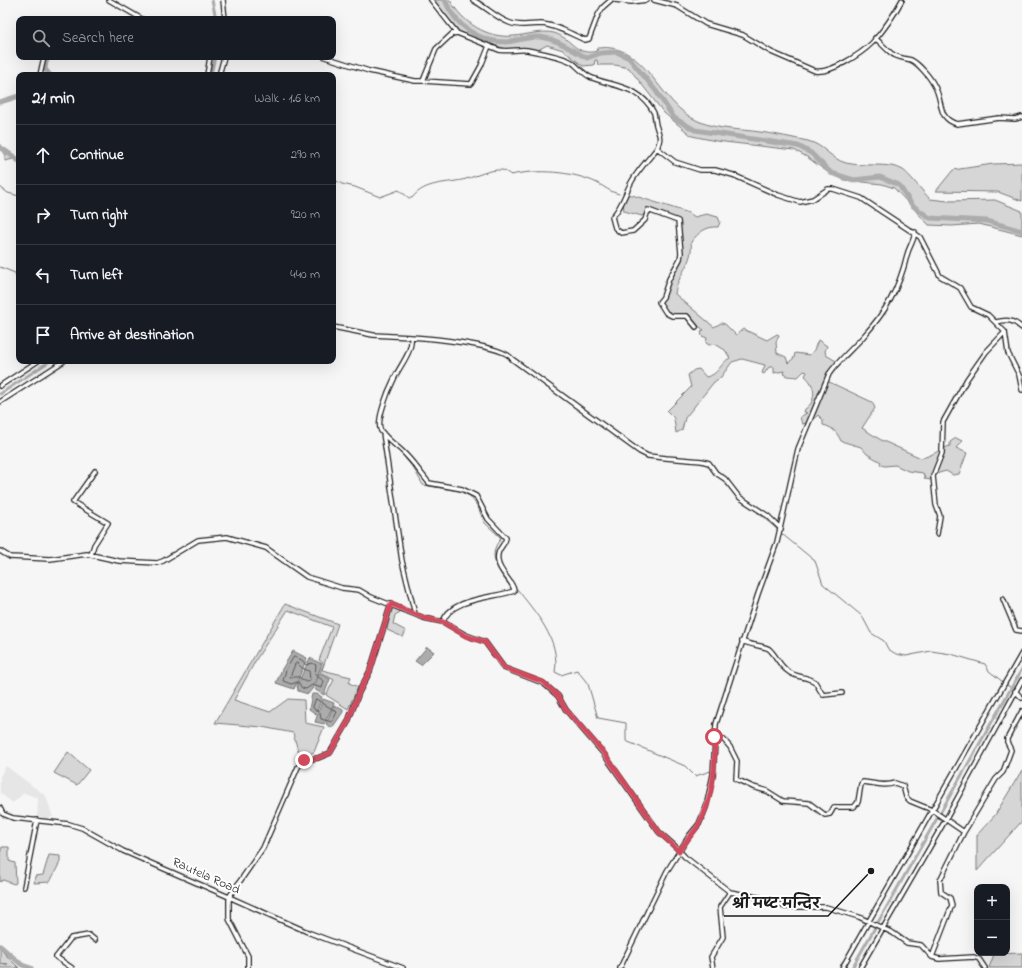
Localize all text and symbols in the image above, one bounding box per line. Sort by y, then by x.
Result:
search box [16,16,336,60]
icon: search [30,27,52,49]
text: Search here [62,27,134,49]
text: 21 min [32,86,75,111]
text: Walk · 1.6 km [254,89,320,108]
icon: ahead [32,144,54,166]
text: Continue [70,144,124,166]
text: 290 m [291,145,320,164]
icon: right [32,204,54,226]
text: Turn right [70,204,128,226]
text: 920 m [291,205,320,224]
icon: left [32,264,54,286]
text: Turn left [70,264,123,286]
text: 440 m [290,265,320,284]
icon: arrive [32,324,54,346]
text: Arrive at destination [70,324,194,346]
route start [705,728,723,746]
route end [295,751,313,769]
street label: Rautela Road [169,853,244,900]
map controls [974,884,1010,956]
button: + [974,884,1010,920]
callout: श्री मष्ट मन्दिर [724,890,828,916]
text: श्री मष्ट मन्दिर [732,892,821,915]
button: − [974,920,1010,956]

